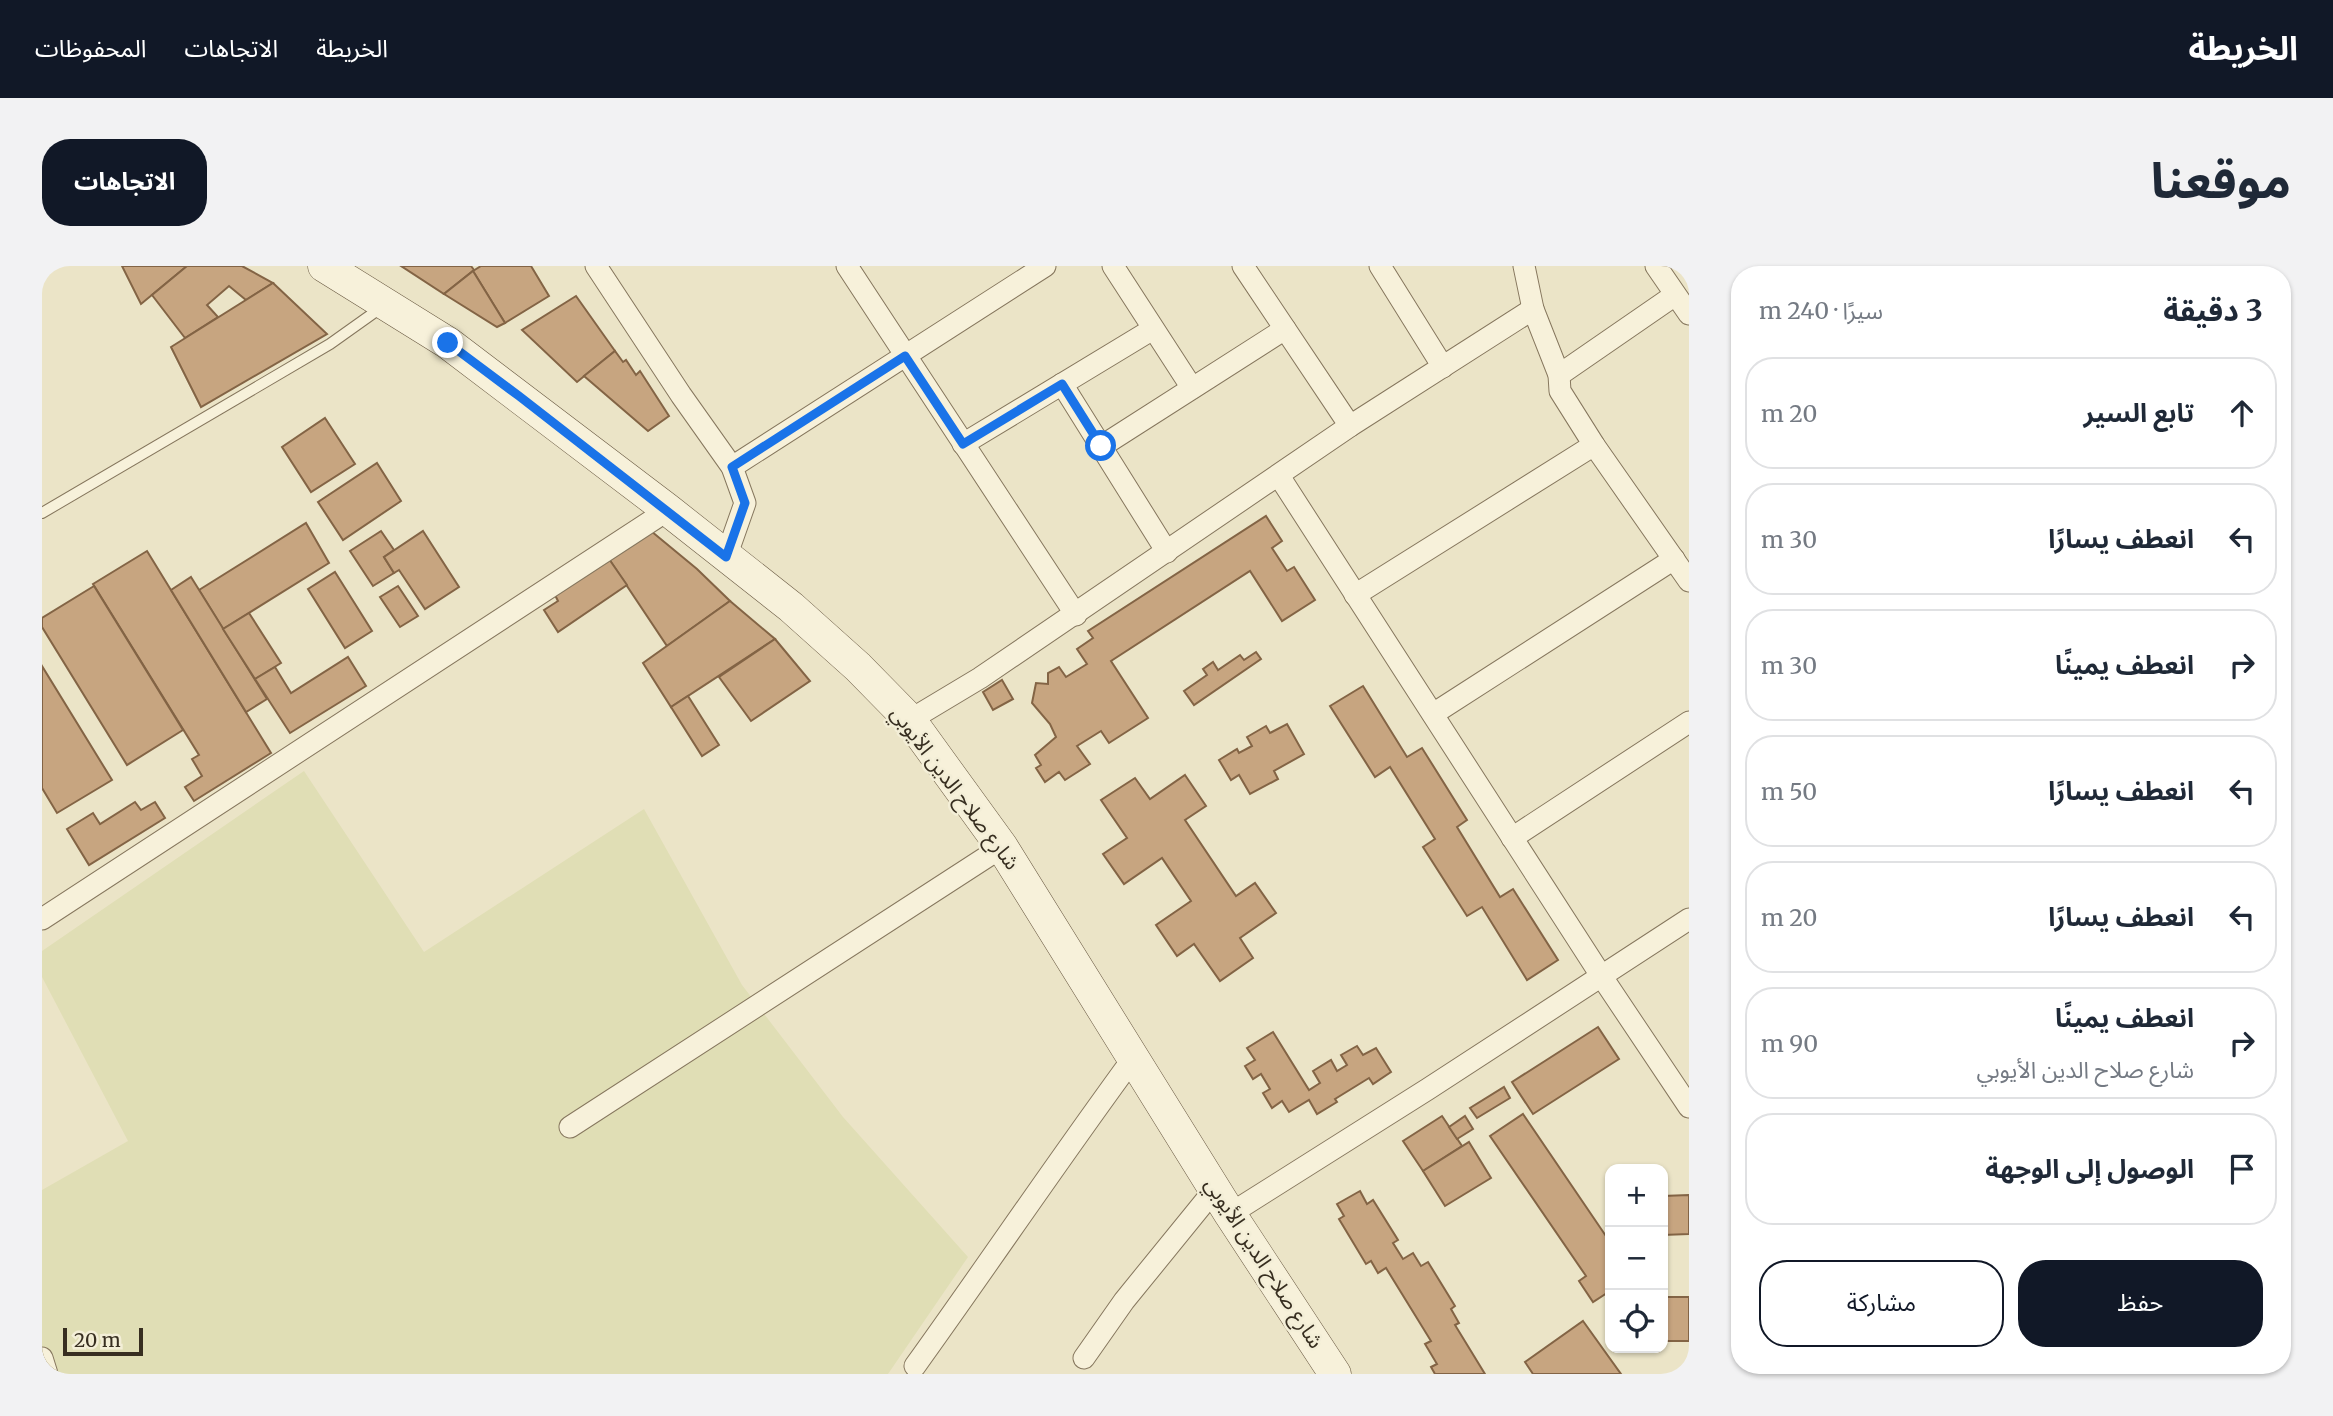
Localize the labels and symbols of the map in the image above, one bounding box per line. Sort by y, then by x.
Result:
route end [432,327,463,358]
route start [1085,430,1116,461]
street label: شارع صلاح الدين الأيوبي [883,700,1026,877]
street label: شارع صلاح الدين الأيوبي [1197,1172,1330,1355]
scale bar [63,1325,144,1357]

